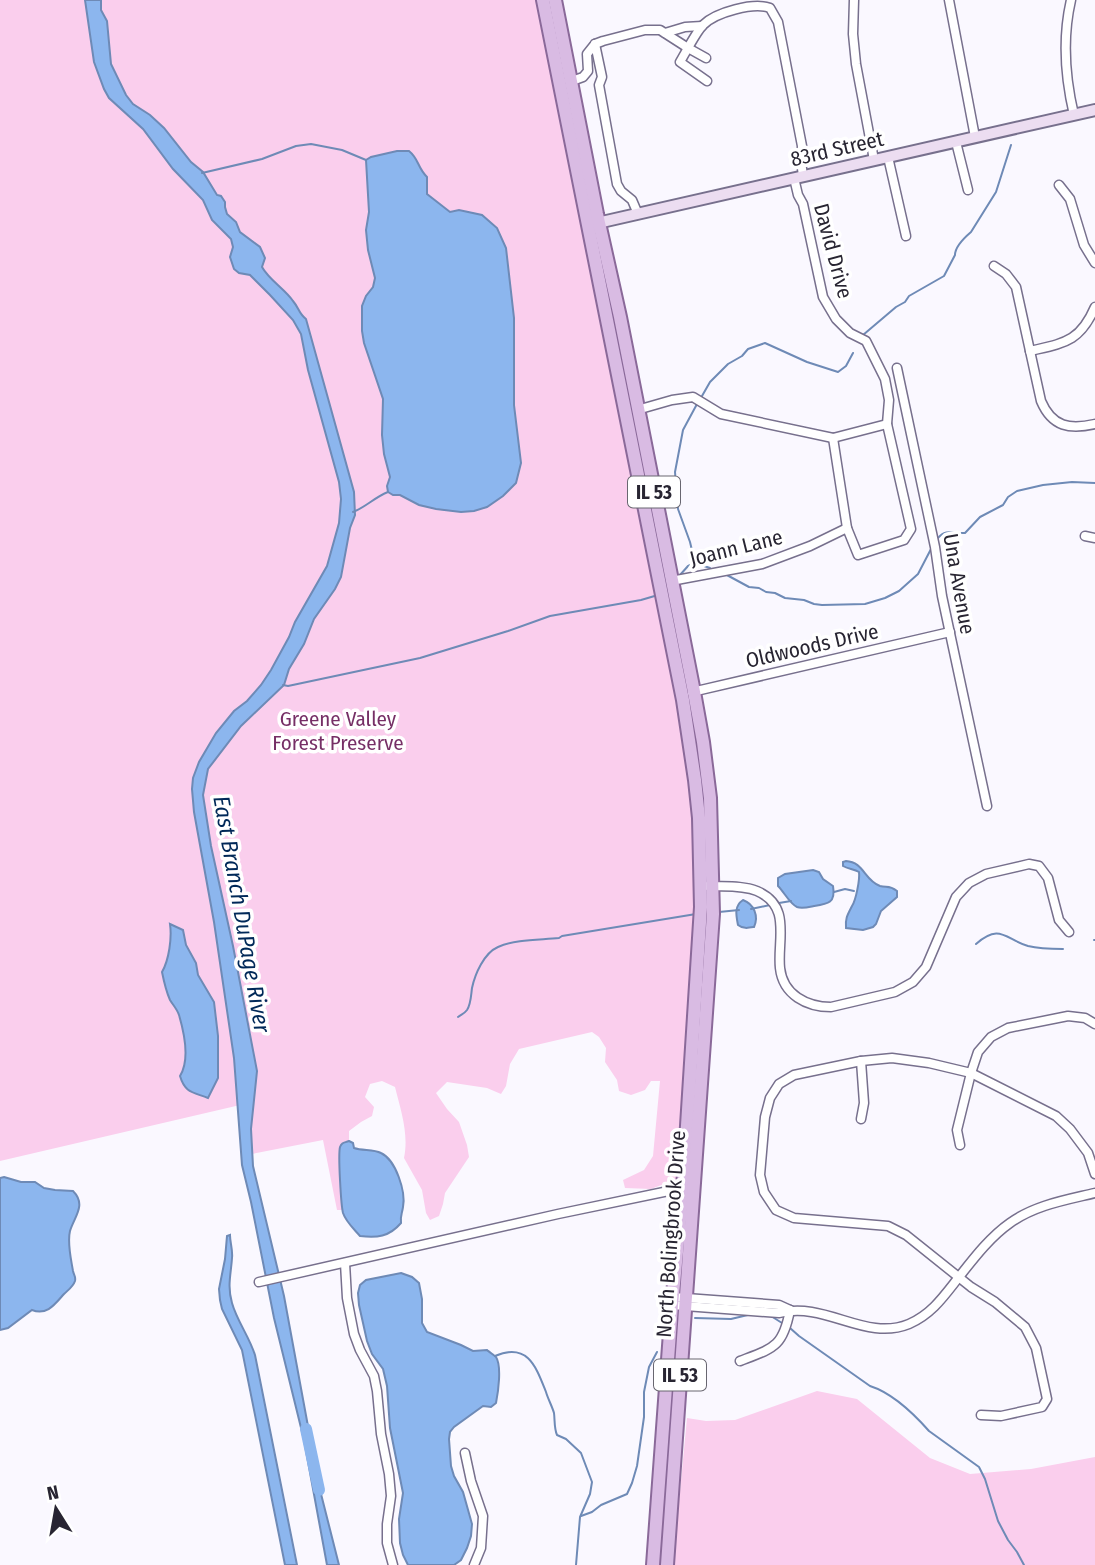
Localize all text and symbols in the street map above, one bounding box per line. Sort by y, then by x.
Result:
street label: 83rd Street [788,126,886,172]
street label: David Drive [808,201,858,301]
road number: IL 53 [628,477,680,508]
street label: Joann Lane [687,524,785,572]
street label: Una Avenue [937,532,981,636]
street label: Oldwoods Drive [743,618,881,674]
park label: Greene Valley Forest Preserve [272,706,404,756]
water label: East Branch DuPage River [207,793,277,1036]
street label: North Bolingbrook Drive [651,1130,691,1338]
road number: IL 53 [654,1359,706,1390]
north arrow [21,1474,91,1544]
text: N [45,1480,61,1505]

